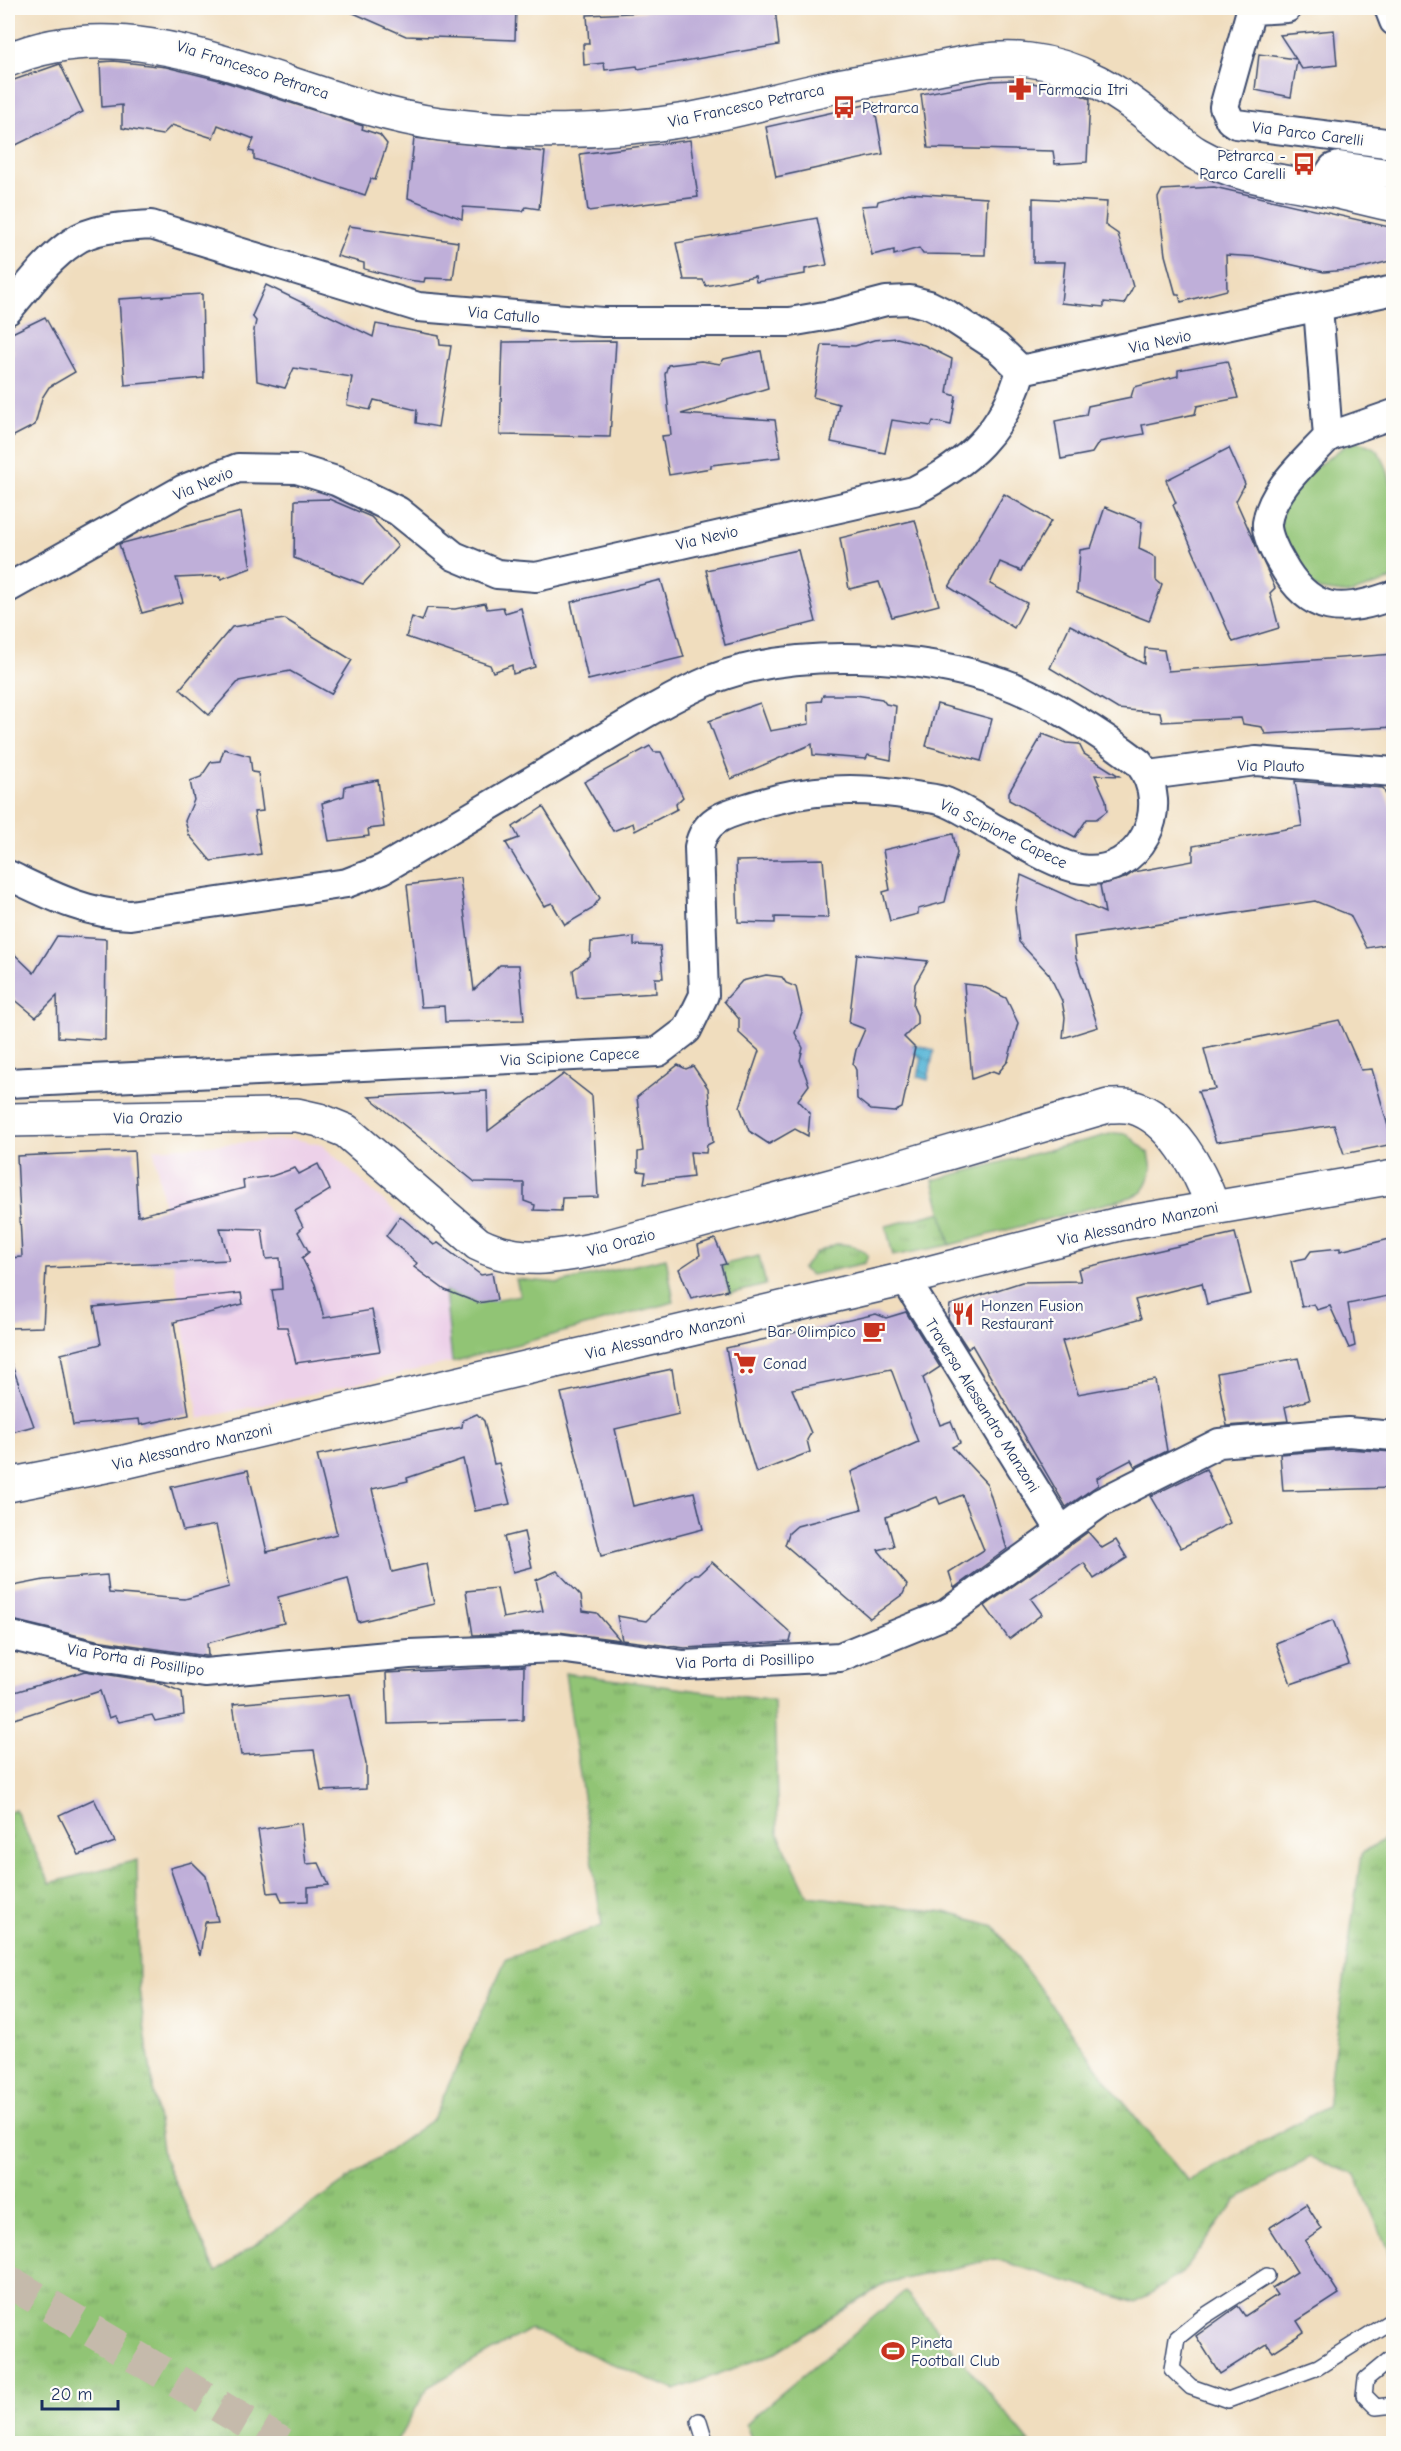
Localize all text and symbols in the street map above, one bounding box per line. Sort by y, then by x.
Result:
street label: Via Francesco Petrarca [174,37,331,103]
pharmacy icon: Farmacia Itri [1007,76,1033,102]
street label: Via Francesco Petrarca [667,81,826,131]
place label: Farmacia Itri [1038,81,1128,99]
bus stop icon: Petrarca [831,94,857,120]
place label: Petrarca [862,99,919,117]
street label: Via Parco Carelli [1251,118,1365,150]
place label: Petrarca - Parco Carelli [1199,147,1286,183]
bus stop icon: Petrarca - Parco Carelli [1291,151,1317,177]
street label: Via Catullo [467,303,541,327]
street label: Via Nevio [1127,327,1193,357]
street label: Via Nevio [171,463,236,505]
street label: Via Nevio [674,522,740,554]
street label: Via Plauto [1237,756,1305,776]
street label: Via Scipione Capece [937,795,1070,872]
street label: Via Scipione Capece [500,1044,640,1070]
street label: Via Orazio [113,1108,183,1128]
street label: Via Alessandro Manzoni [1056,1198,1220,1250]
street label: Via Orazio [585,1225,657,1261]
place label: Honzen Fusion Restaurant [981,1297,1084,1333]
restaurant icon: Honzen Fusion Restaurant [950,1301,976,1327]
street label: Via Alessandro Manzoni [584,1309,747,1363]
street label: Traversa Alessandro Manzoni [921,1315,1043,1496]
cafe icon: Bar Olimpico [861,1318,887,1344]
place label: Bar Olimpico [767,1323,856,1341]
supermarket icon: Conad [732,1350,758,1376]
place label: Conad [763,1355,807,1373]
street label: Via Alessandro Manzoni [111,1420,274,1474]
street label: Via Porta di Posillipo [66,1640,206,1680]
street label: Via Porta di Posillipo [675,1650,815,1672]
place label: Pineta Football Club [911,2334,1000,2370]
sports icon: Pineta Football Club [880,2338,906,2364]
scale bar [42,2373,118,2411]
text: 20 m [51,2384,92,2405]

